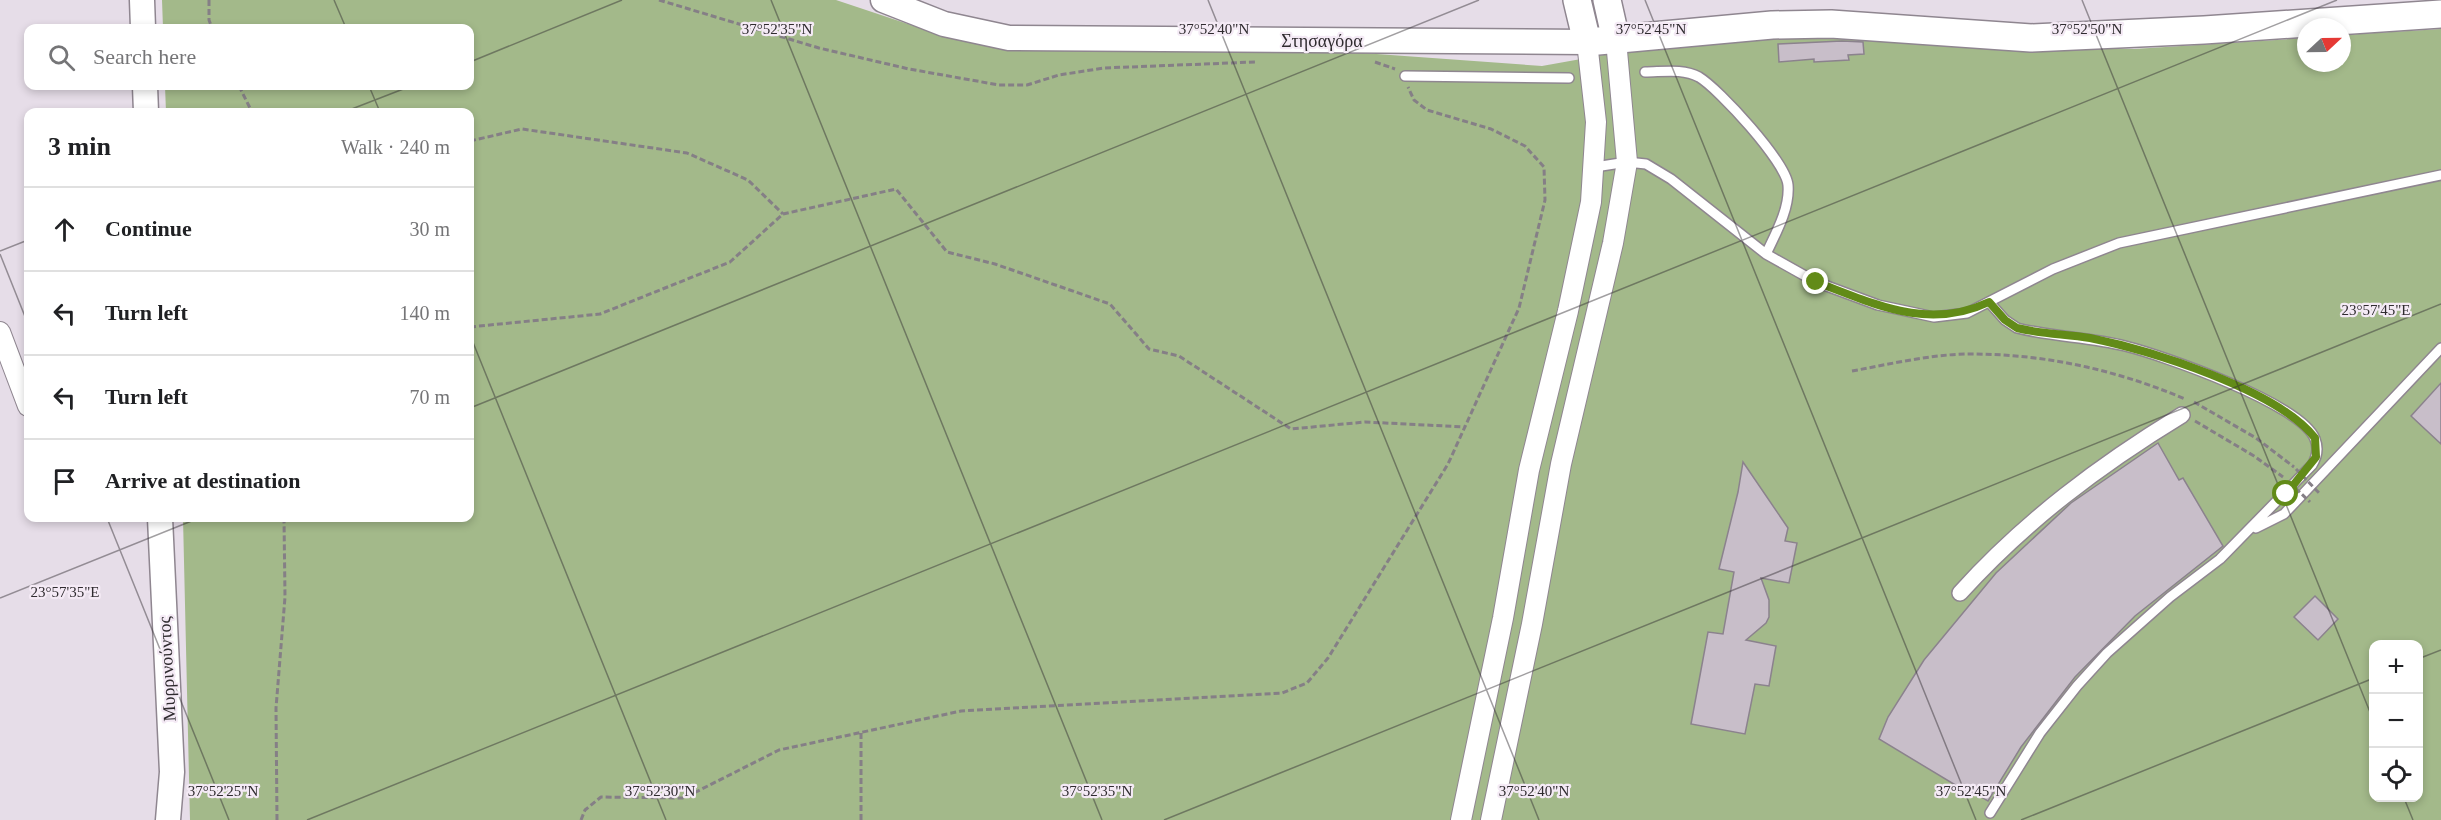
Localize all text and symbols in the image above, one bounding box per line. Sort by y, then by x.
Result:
north arrow [2297,18,2351,72]
text: 37°52'35"N [742,21,812,37]
text: 37°52'40"N [1179,21,1249,37]
text: 37°52'45"N [1616,21,1686,37]
text: 37°52'50"N [2052,21,2122,37]
search box [24,24,474,90]
street label: Στησαγόρα [1281,31,1363,51]
icon: search [45,41,78,74]
text: Search here [93,44,196,69]
text: 3 min [48,132,111,161]
text: Walk · 240 m [341,136,450,158]
icon: ahead [48,213,81,246]
text: Continue [105,216,192,241]
text: 30 m [409,218,450,240]
route end [1802,268,1828,294]
icon: left [48,297,81,330]
text: Turn left [105,300,188,325]
text: 140 m [399,302,450,324]
text: 23°57'45"E [2342,302,2411,318]
icon: left [48,381,81,414]
text: Turn left [105,384,188,409]
text: 70 m [409,386,450,408]
icon: arrive [48,465,81,498]
text: Arrive at destination [105,468,301,493]
route start [2272,480,2298,506]
text: 23°57'35"E [31,584,100,600]
street label: Μυρρινούντος [154,616,180,722]
map controls [2369,640,2423,802]
button: + [2369,640,2423,694]
button: − [2369,694,2423,748]
button: locate [2369,748,2423,802]
text: 37°52'25"N [188,783,258,799]
text: 37°52'30"N [625,783,695,799]
text: 37°52'35"N [1062,783,1132,799]
text: 37°52'40"N [1499,783,1569,799]
text: 37°52'45"N [1936,783,2006,799]

